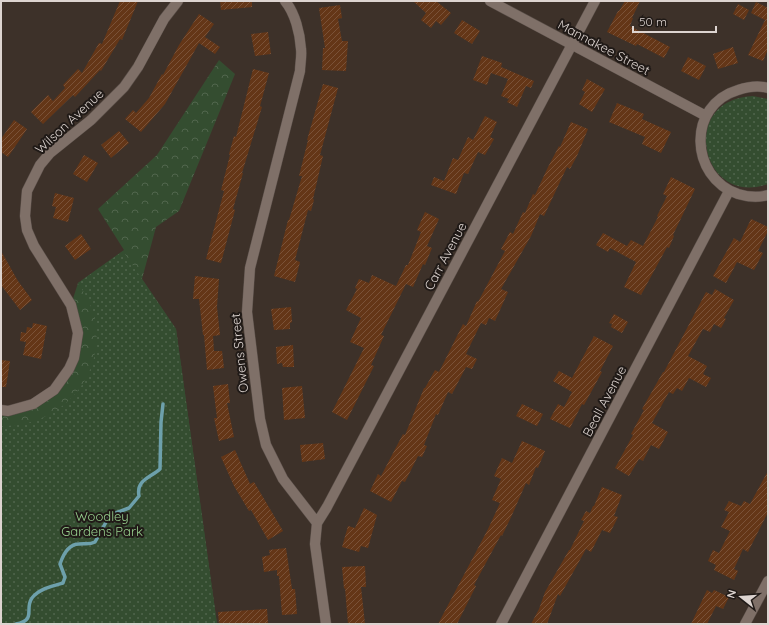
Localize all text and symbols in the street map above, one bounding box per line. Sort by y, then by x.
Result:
scale bar [633,8,716,34]
text: 50 m [639,14,667,29]
street label: Mannakee Street [555,16,653,78]
street label: Wilson Avenue [31,85,107,157]
street label: Carr Avenue [420,219,470,293]
street label: Owens Street [227,312,251,394]
street label: Beall Avenue [579,363,629,439]
park label: Woodley Gardens Park [61,508,143,539]
north arrow [721,577,761,617]
text: N [724,588,739,600]

